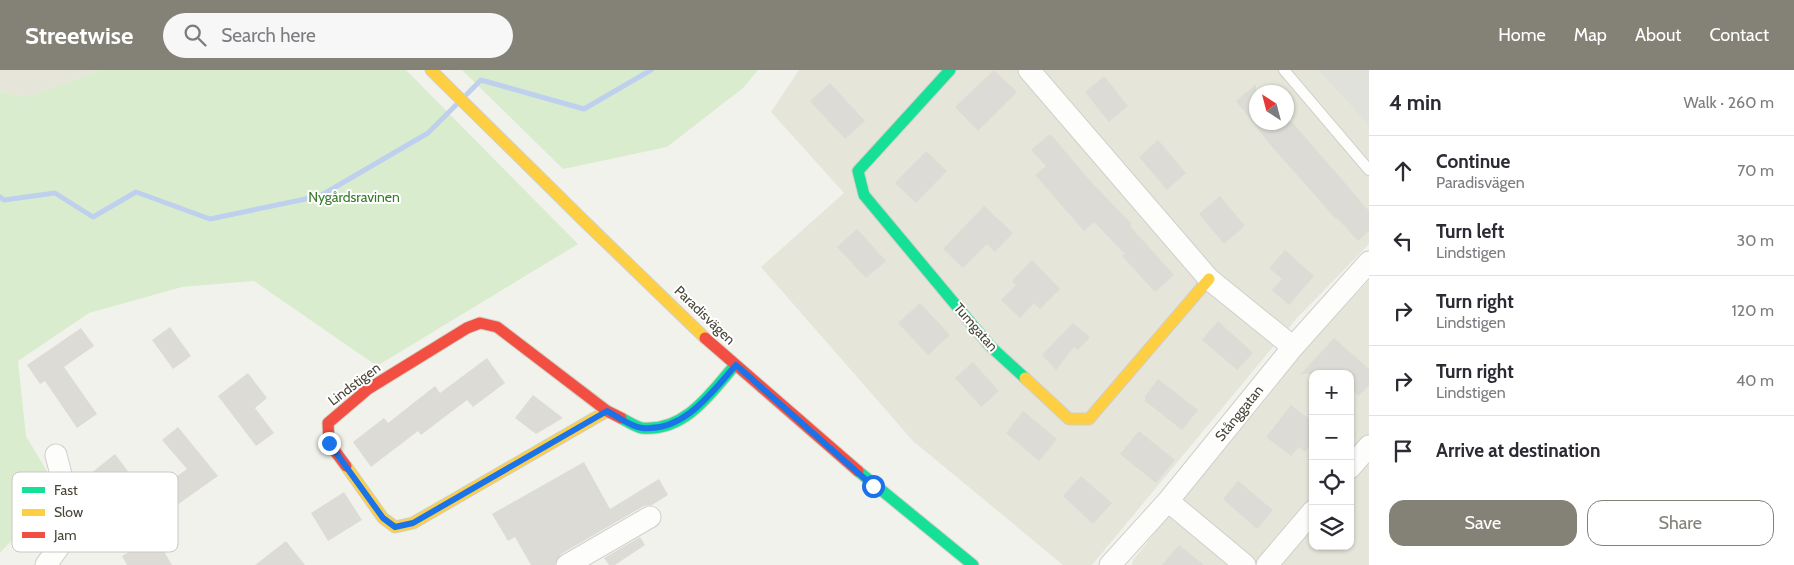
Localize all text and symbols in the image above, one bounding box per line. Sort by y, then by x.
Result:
search box [163,13,513,58]
text: Streetwise [25,21,133,50]
icon: search [181,21,209,49]
text: Search here [221,24,316,47]
text: Home [1498,24,1546,46]
text: Map [1574,24,1607,46]
text: About [1635,24,1681,46]
text: Contact [1709,24,1769,46]
north arrow [1249,85,1294,130]
text: 4 min [1389,90,1442,115]
text: Walk · 260 m [1684,93,1774,112]
text: Continue [1436,150,1510,173]
icon: ahead [1389,157,1417,185]
text: 70 m [1737,161,1774,180]
text: Paradisvägen [1436,173,1525,192]
park label: Nygårdsravinen [308,188,400,206]
text: Turn left [1436,220,1504,243]
icon: left [1389,227,1417,255]
text: 30 m [1737,231,1774,250]
text: Lindstigen [1436,243,1506,262]
street label: Paradisvägen [671,282,739,349]
text: Turn right [1436,290,1514,313]
icon: right [1389,297,1417,325]
street label: Tumgatan [950,299,1002,355]
text: 120 m [1732,301,1774,320]
text: Lindstigen [1436,313,1506,332]
street label: Lindstigen [324,358,384,410]
text: Turn right [1436,360,1514,383]
icon: right [1389,367,1417,395]
map controls [1309,370,1354,550]
button: + [1309,370,1354,415]
text: 40 m [1736,371,1774,390]
street label: Stånggatan [1211,381,1267,445]
text: Lindstigen [1436,383,1506,402]
button: − [1309,415,1354,460]
route end [318,432,341,455]
icon: arrive [1389,437,1417,465]
text: Arrive at destination [1436,439,1600,462]
button: locate [1309,460,1354,505]
legend [12,472,178,552]
route start [862,475,885,498]
text: Fast [54,481,78,499]
button: Save [1389,500,1577,546]
button: Share [1587,500,1774,546]
text: Slow [54,503,83,521]
button: layers [1309,505,1354,550]
text: Jam [53,526,76,544]

